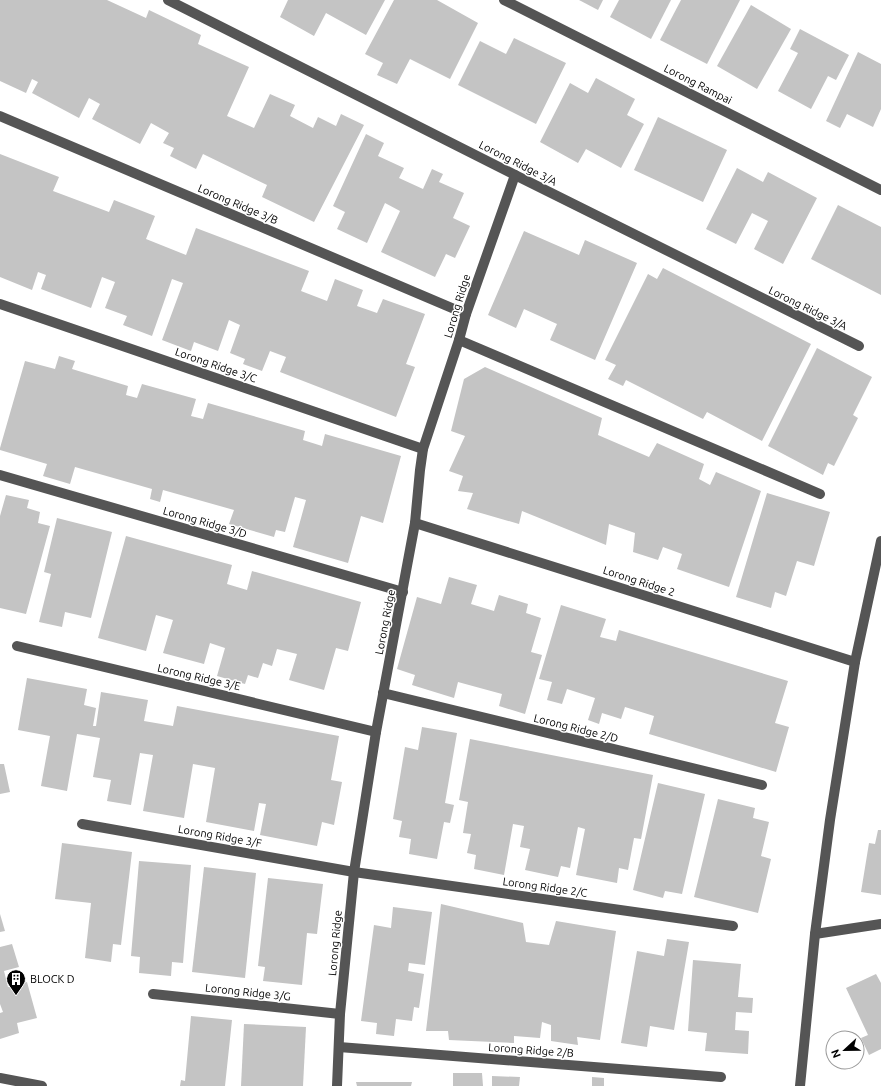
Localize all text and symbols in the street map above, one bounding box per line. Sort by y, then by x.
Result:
street label: Lorong Rampai [662,62,734,106]
street label: Lorong Ridge 3/A [477,138,560,188]
street label: Lorong Ridge 3/B [196,182,280,226]
street label: Lorong Ridge [442,273,472,339]
street label: Lorong Ridge 3/A [767,284,850,333]
street label: Lorong Ridge 3/C [174,345,259,385]
street label: Lorong Ridge 3/D [162,504,249,540]
street label: Lorong Ridge 2 [602,564,676,598]
street label: Lorong Ridge [373,588,397,656]
street label: Lorong Ridge 3/E [156,662,242,692]
street label: Lorong Ridge 2/D [532,712,620,744]
street label: Lorong Ridge 3/F [177,823,263,849]
street label: Lorong Ridge 2/C [502,875,588,899]
street label: Lorong Ridge [326,910,344,976]
building icon: BLOCK D [5,968,27,996]
place label: BLOCK D [30,973,75,985]
street label: Lorong Ridge 3/G [205,982,291,1002]
north arrow [825,1030,865,1070]
street label: Lorong Ridge 2/B [488,1041,574,1059]
text: N [829,1048,843,1060]

